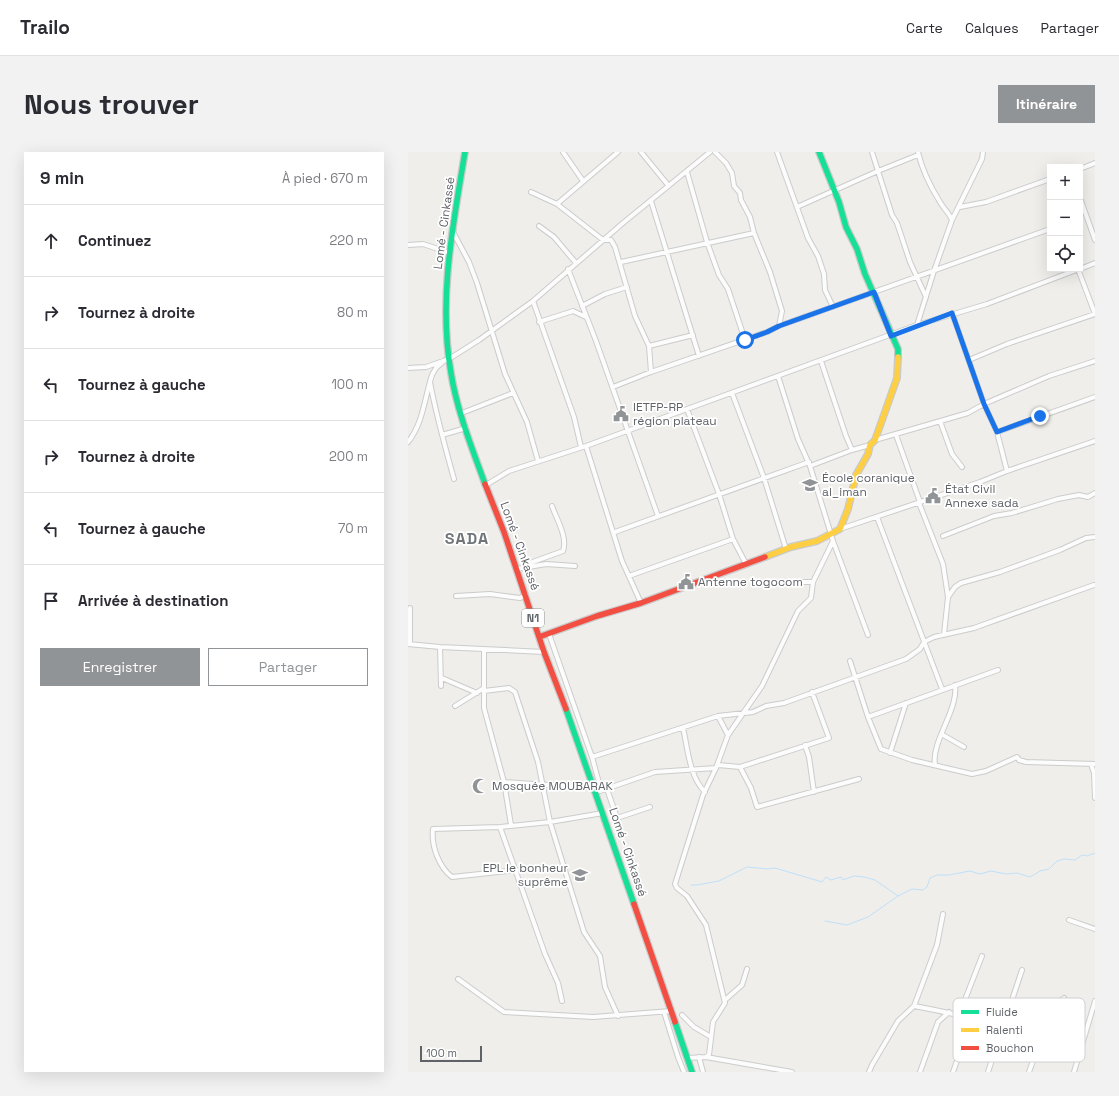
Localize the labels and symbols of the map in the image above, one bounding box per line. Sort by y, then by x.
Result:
street label: Lomé - Cinkassé [430,176,458,270]
route start [736,331,754,349]
place label: IETFP-RP région plateau [633,399,717,429]
public building icon: IETFP-RP région plateau [612,405,630,423]
route end [1031,407,1049,425]
place label: École coranique al_iman [822,470,915,500]
school or university icon: École coranique al_iman [801,476,819,494]
place label: État Civil Annexe sada [945,481,1019,511]
public building icon: État Civil Annexe sada [924,487,942,505]
street label: Lomé - Cinkassé [497,499,543,593]
district label: SADA [445,528,489,549]
public building icon: Antenne togocom [677,573,695,591]
place label: Antenne togocom [698,574,803,590]
road number: N1 [522,609,544,627]
mosque icon: Mosquée MOUBARAK [471,777,489,795]
place label: Mosquée MOUBARAK [492,778,613,794]
street label: Lomé - Cinkassé [605,805,651,899]
place label: EPL le bonheur suprême [483,860,568,890]
school or university icon: EPL le bonheur suprême [571,866,589,884]
legend [953,998,1085,1062]
text: Fluide [986,1005,1018,1019]
text: Ralenti [986,1023,1023,1037]
text: Bouchon [986,1041,1034,1055]
scale bar [420,1044,482,1063]

